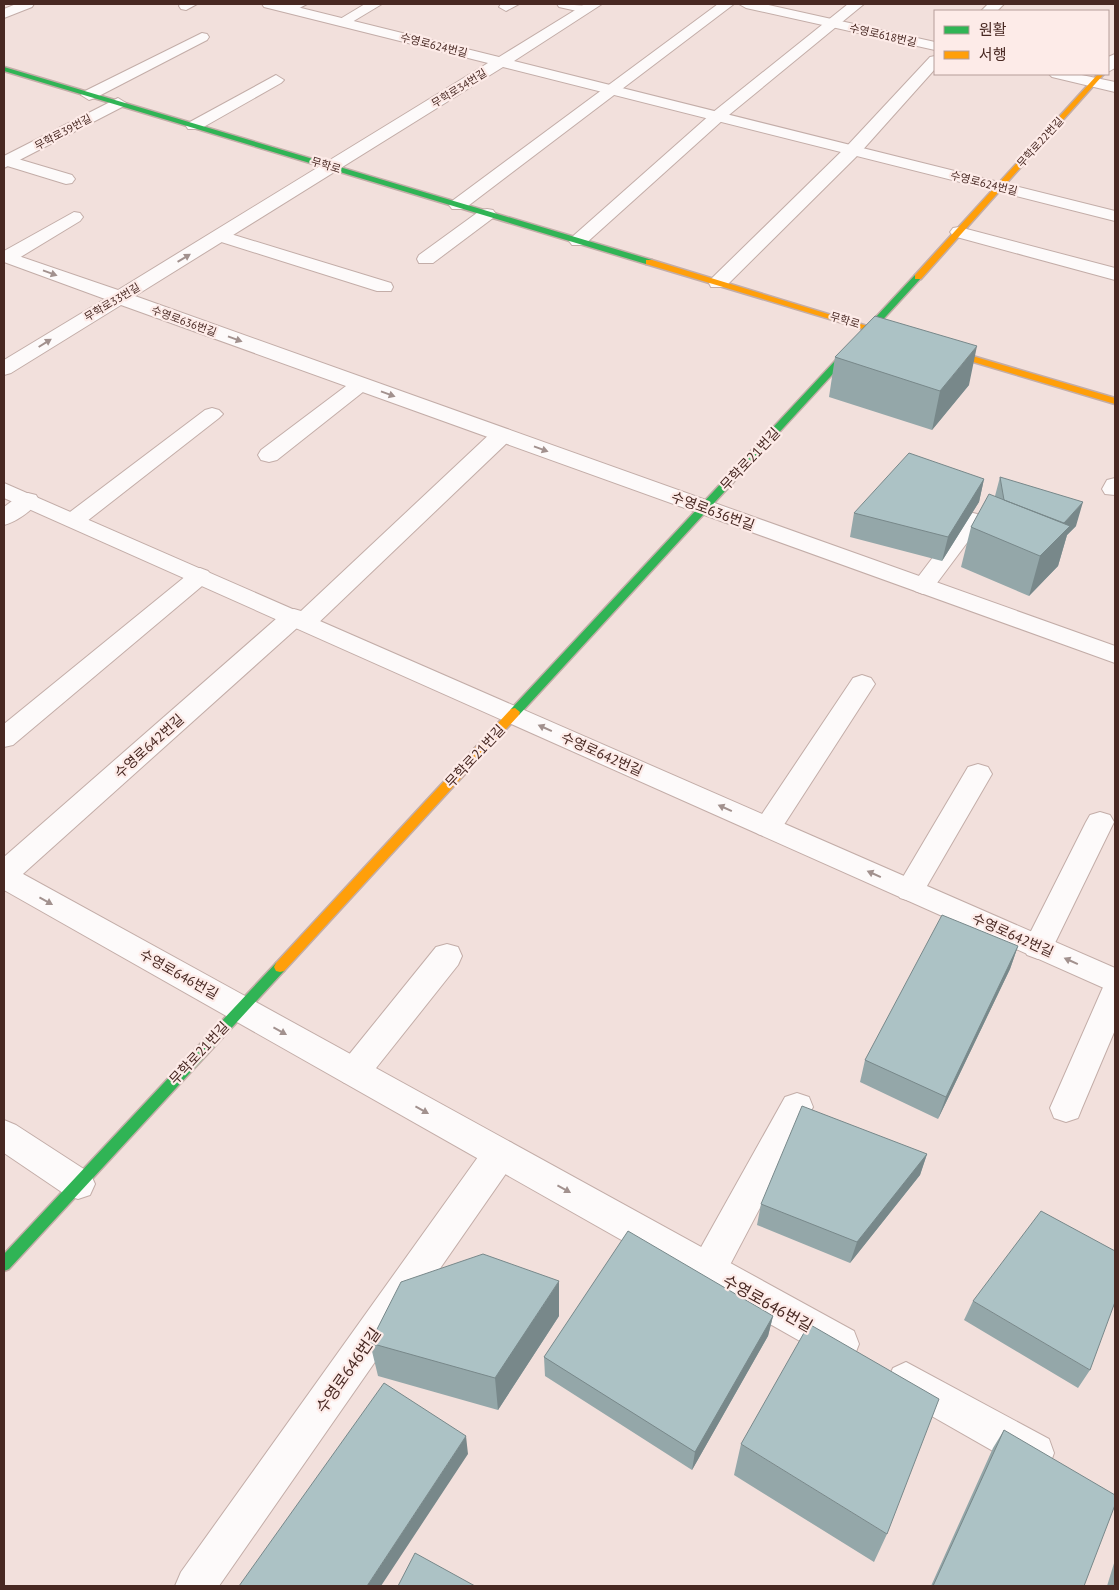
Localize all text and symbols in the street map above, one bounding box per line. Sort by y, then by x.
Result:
legend [934,10,1109,75]
street label: 수영로618번길 [848,20,918,50]
text: 원활 [979,20,1007,39]
street label: 수영로624번길 [399,30,469,60]
text: 서행 [979,45,1007,64]
street label: 무학로34번길 [429,65,489,111]
street label: 무학로39번길 [32,111,94,153]
street label: 무학로22번길 [1014,114,1066,170]
street label: 무학로 [309,154,343,176]
street label: 수영로624번길 [949,168,1019,198]
one-way arrow [177,254,190,263]
one-way arrow [42,270,57,277]
street label: 무학로33번길 [82,280,142,324]
street label: 수영로636번길 [149,303,219,339]
street label: 무학로 [828,309,862,331]
one-way arrow [228,336,243,343]
one-way arrow [39,339,52,348]
one-way arrow [381,391,396,398]
street label: 무학로21번길 [716,424,784,494]
one-way arrow [534,446,549,453]
street label: 수영로636번길 [669,488,757,534]
street label: 수영로642번길 [111,710,187,782]
street label: 무학로21번길 [441,721,509,791]
one-way arrow [538,724,552,732]
street label: 수영로642번길 [558,728,646,780]
one-way arrow [718,804,732,812]
one-way arrow [867,869,881,877]
one-way arrow [40,896,53,905]
street label: 수영로642번길 [969,909,1057,961]
street label: 수영로646번길 [136,945,222,1003]
one-way arrow [1064,956,1078,964]
street label: 무학로21번길 [165,1018,233,1088]
one-way arrow [273,1026,287,1035]
one-way arrow [414,1106,429,1114]
one-way arrow [557,1185,570,1194]
street label: 수영로646번길 [720,1270,816,1336]
street label: 수영로646번길 [311,1323,385,1417]

